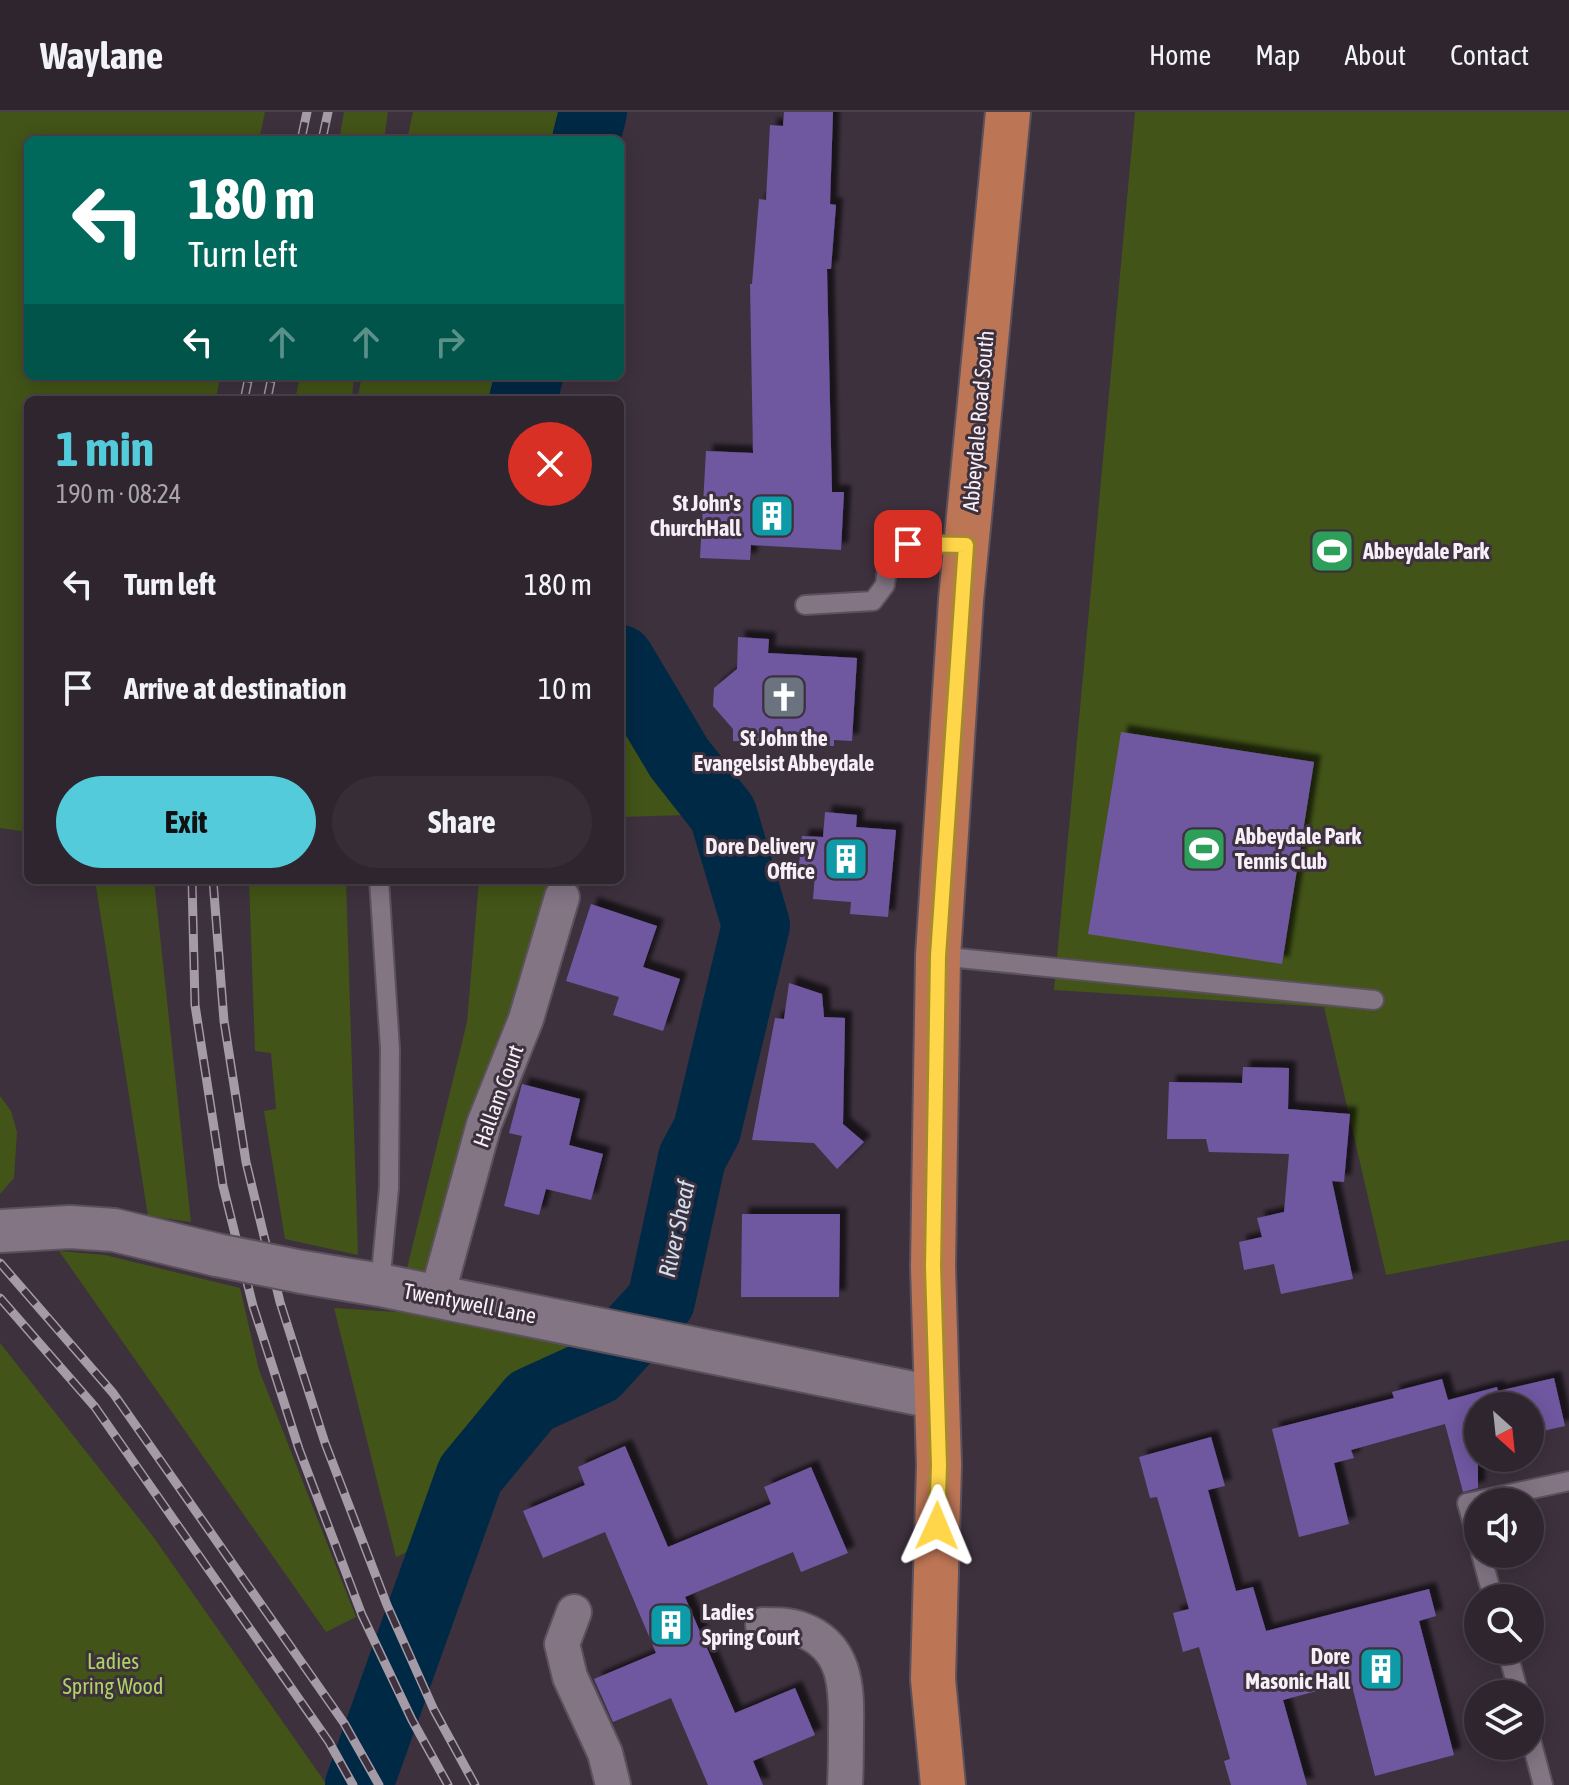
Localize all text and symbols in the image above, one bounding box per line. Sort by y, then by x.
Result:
text: Waylane [40,34,163,77]
text: Home [1149,39,1211,71]
text: Map [1255,39,1300,71]
text: About [1344,39,1406,71]
text: Contact [1450,39,1529,71]
text: 180 m [188,167,315,231]
icon: left [56,168,160,272]
text: Turn left [188,233,298,275]
icon: left [176,320,220,364]
icon: ahead [260,320,304,364]
icon: ahead [344,320,388,364]
icon: right [428,320,472,364]
street label: Abbeydale Road South [957,329,999,513]
text: 1 min [56,421,154,476]
button: close [508,422,592,506]
text: 190 m · 08:24 [56,479,181,509]
place label: St John's ChurchHall [650,490,742,541]
building icon: St John's ChurchHall [748,492,796,540]
pin [874,510,942,578]
icon: arrive [886,522,930,566]
sports icon: Abbeydale Park [1308,527,1356,575]
place label: Abbeydale Park [1362,538,1490,564]
icon: left [56,562,100,606]
text: Turn left [124,567,216,601]
text: 180 m [524,567,592,601]
icon: arrive [56,666,100,710]
text: Arrive at destination [124,671,346,705]
text: 10 m [538,671,592,705]
church icon: St John the Evangelsist Abbeydale [760,673,808,721]
place label: St John the Evangelsist Abbeydale [694,725,874,776]
button: Exit [56,776,316,868]
button: Share [332,776,592,868]
place label: Abbeydale Park Tennis Club [1234,823,1362,874]
sports icon: Abbeydale Park Tennis Club [1180,825,1228,873]
place label: Dore Delivery Office [705,833,815,884]
building icon: Dore Delivery Office [822,835,870,883]
street label: Hallam Court [467,1041,529,1151]
water label: River Sheaf [653,1177,700,1280]
street label: Twentywell Lane [401,1277,539,1329]
north arrow [1464,1392,1544,1472]
map controls [1464,1392,1544,1760]
position arrow [895,1484,979,1568]
button: sound [1464,1488,1544,1568]
button: search [1464,1584,1544,1664]
place label: Ladies Spring Court [702,1599,800,1650]
building icon: Ladies Spring Court [647,1601,695,1649]
place label: Dore Masonic Hall [1245,1643,1351,1694]
building icon: Dore Masonic Hall [1357,1645,1405,1693]
park label: Ladies Spring Wood [63,1648,163,1699]
button: layers [1464,1680,1544,1760]

